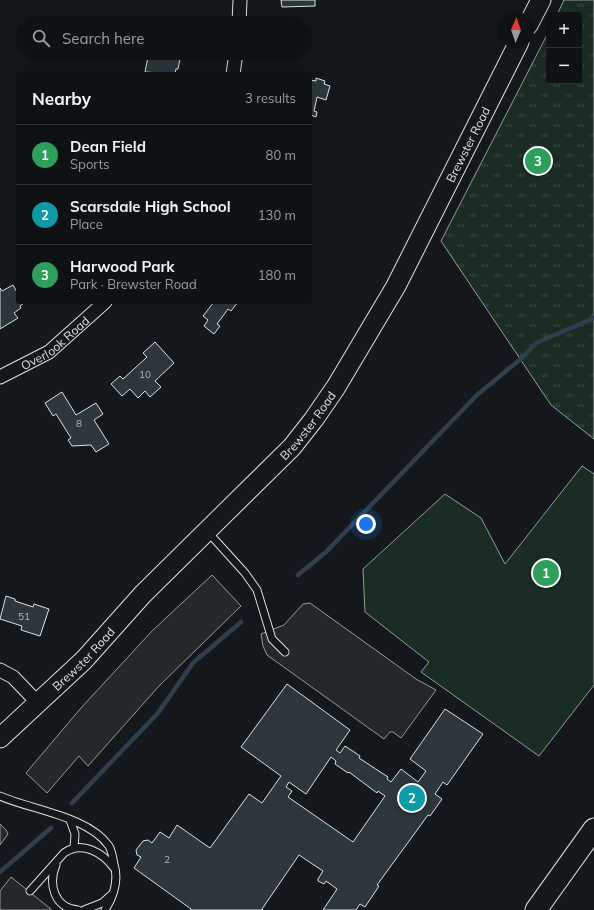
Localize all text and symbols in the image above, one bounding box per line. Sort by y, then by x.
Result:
north arrow [498,12,534,48]
map controls [546,12,582,84]
button: + [546,12,582,48]
search box [16,16,312,60]
icon: search [30,27,52,49]
text: Search here [62,29,144,48]
button: − [546,48,582,84]
text: Nearby [32,88,91,109]
text: 3 results [245,90,296,106]
street label: Brewster Road [442,104,493,185]
text: Dean Field [70,137,146,156]
pin: 3 [525,146,551,176]
text: 1 [41,147,49,163]
text: 80 m [266,147,296,163]
text: Sports [70,156,109,172]
text: Scarsdale High School [70,197,231,216]
text: 2 [41,207,49,223]
text: 130 m [258,207,296,223]
text: Place [70,216,103,232]
text: Harwood Park [70,257,175,276]
text: 3 [41,267,49,283]
text: 180 m [258,267,296,283]
text: Park · Brewster Road [70,276,197,292]
street label: Overlook Road [18,313,92,373]
house number: 10 [139,368,151,381]
street label: Brewster Road [276,388,338,463]
house number: 8 [76,417,82,430]
your location [356,514,376,534]
pin: 1 [533,558,559,588]
house number: 51 [18,610,30,623]
street label: Brewster Road [49,624,117,693]
pin: 2 [399,783,425,813]
house number: 2 [164,853,170,866]

